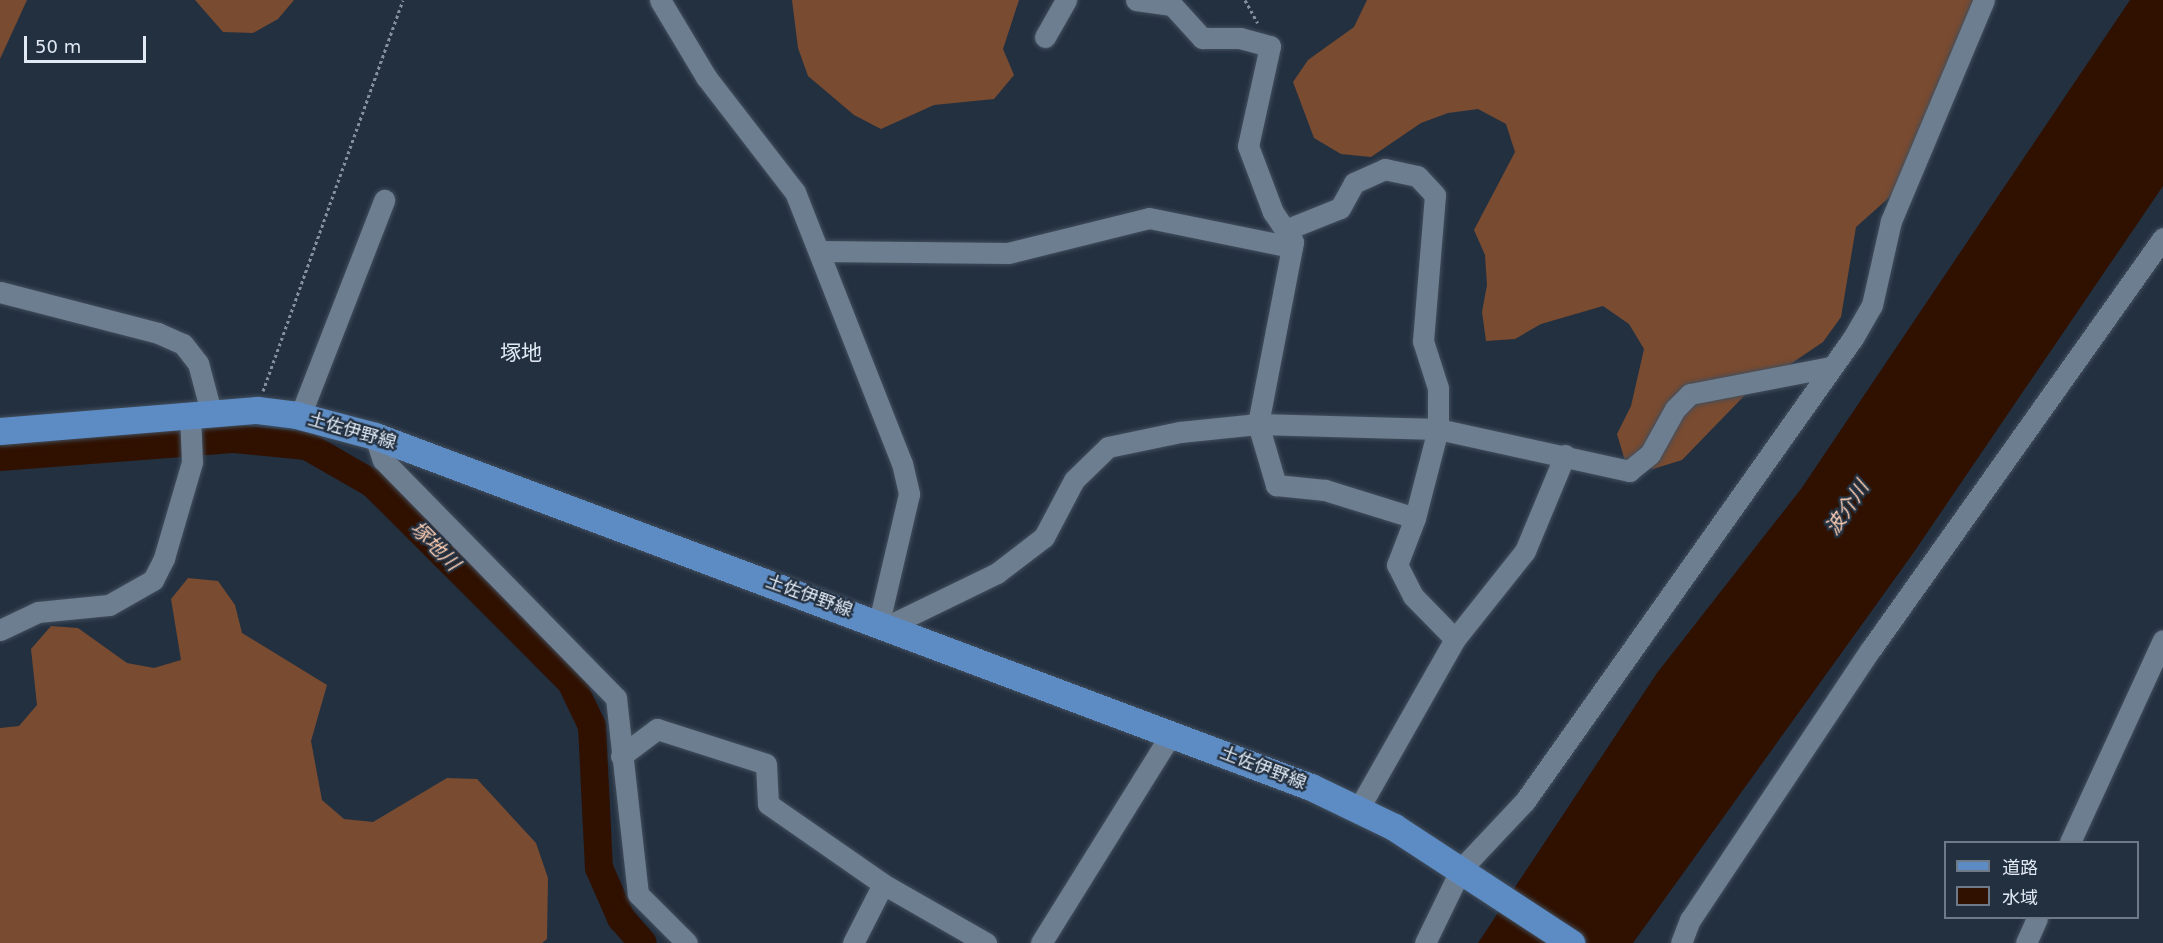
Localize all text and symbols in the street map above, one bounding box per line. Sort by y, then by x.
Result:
scale bar [27,24,148,62]
text: 50 m [35,36,81,57]
district label: 塚地 [500,340,542,366]
street label: 土佐伊野線 [306,408,398,454]
water label: 波介川 [1820,476,1874,540]
water label: 塚地川 [405,516,465,576]
street label: 土佐伊野線 [763,570,855,622]
street label: 土佐伊野線 [1217,742,1309,794]
legend [1944,841,2139,919]
text: 道路 [2002,857,2038,878]
text: 水域 [2002,887,2038,908]

